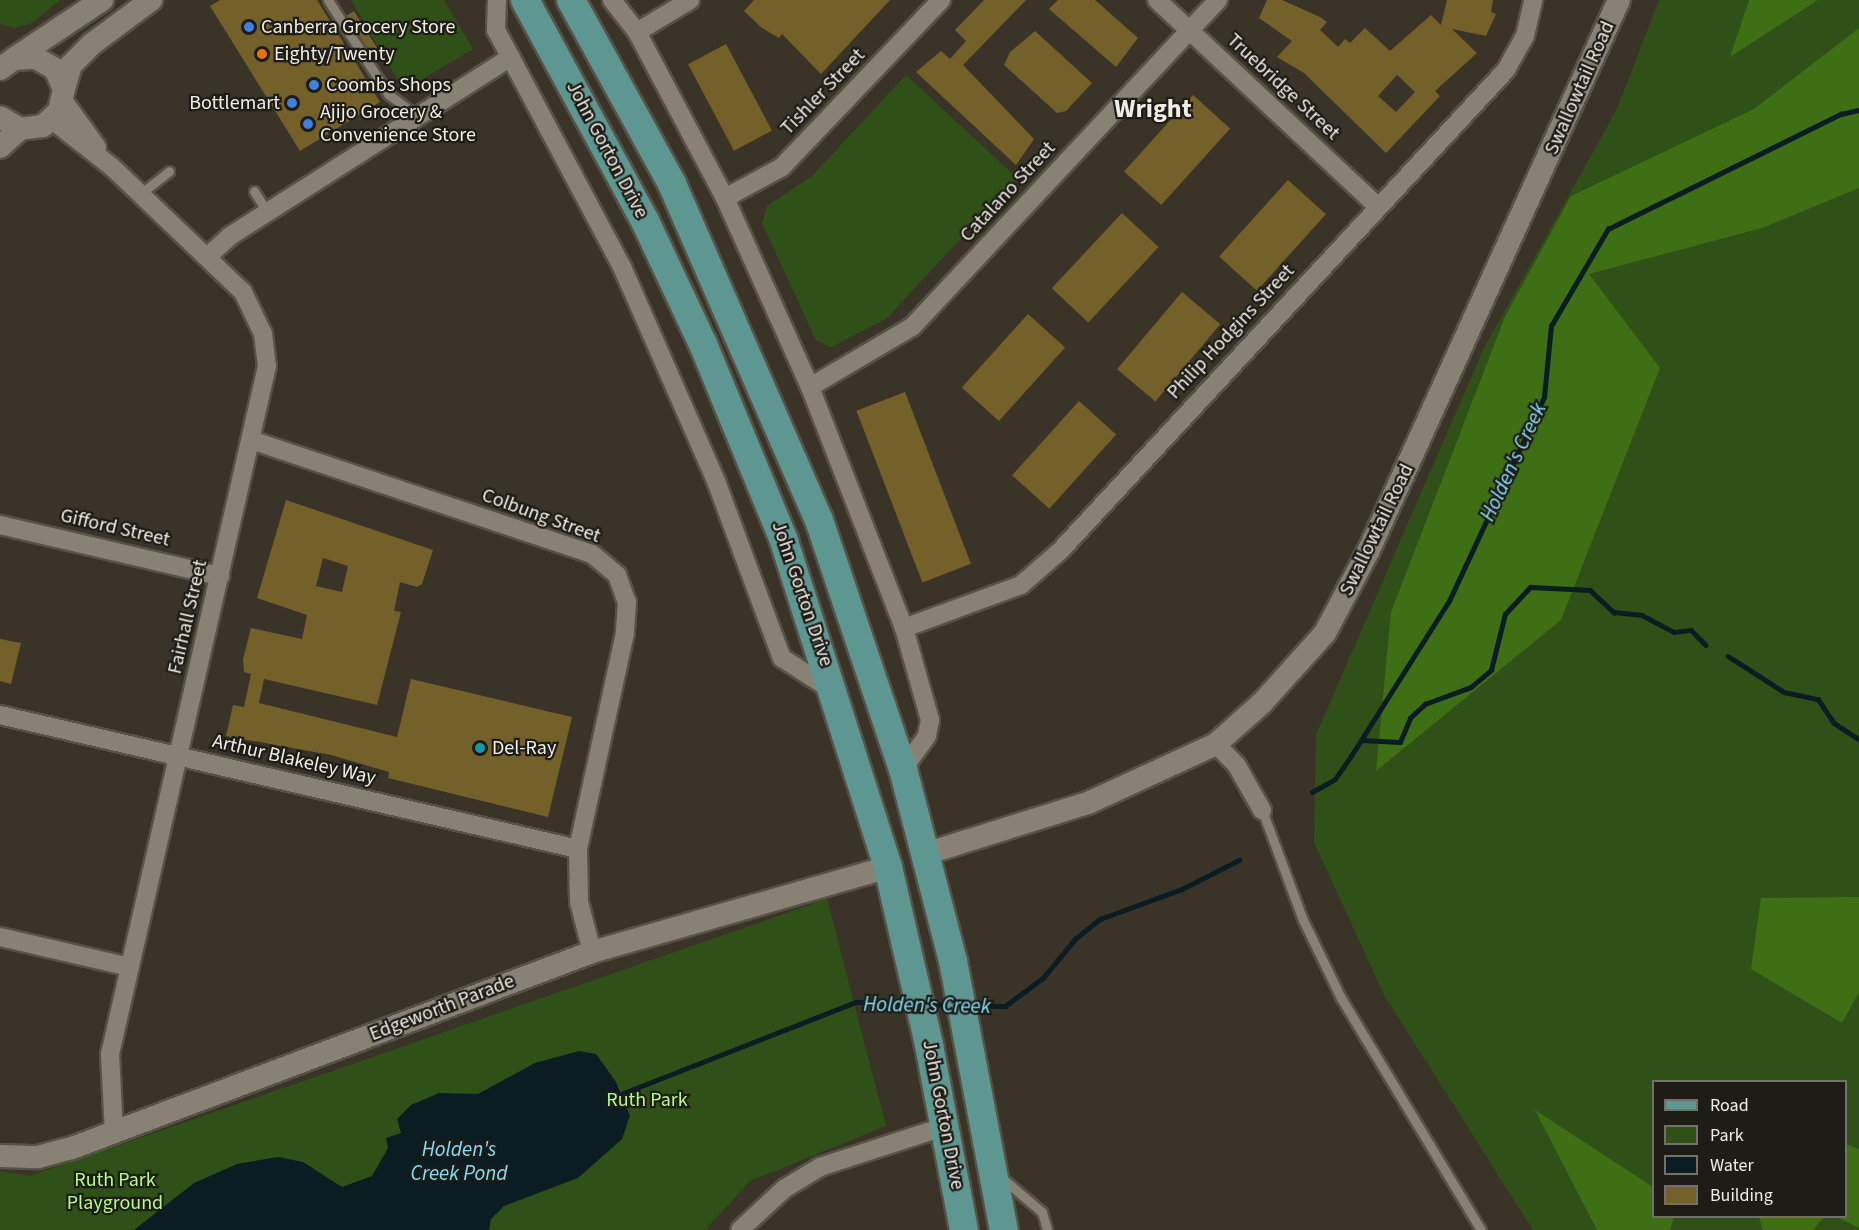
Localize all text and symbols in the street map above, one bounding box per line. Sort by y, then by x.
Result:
place label: Canberra Grocery Store [261,15,455,39]
street label: Swallowtail Road [1540,18,1620,158]
marker: Canberra Grocery Store [242,20,256,34]
street label: Truebridge Street [1222,29,1344,145]
place label: Eighty/Twenty [274,42,395,66]
street label: Tishler Street [776,44,870,140]
marker: Eighty/Twenty [255,47,269,61]
place label: Coombs Shops [326,73,451,97]
street label: John Gorton Drive [561,77,653,223]
marker: Coombs Shops [307,78,321,92]
place label: Bottlemart [189,91,280,115]
district label: Wright [1114,93,1192,125]
marker: Bottlemart [285,96,299,110]
place label: Ajijo Grocery & Convenience Store [320,100,476,147]
marker: Ajijo Grocery & Convenience Store [301,117,315,131]
street label: Catalano Street [955,137,1061,247]
street label: Philip Hodgins Street [1162,260,1300,404]
water label: Holden's Creek [1475,399,1551,525]
street label: Swallowtail Road [1335,460,1419,600]
street label: Colbung Street [478,483,604,549]
street label: Gifford Street [58,504,172,552]
street label: John Gorton Drive [766,518,838,670]
street label: Fairhall Street [163,558,213,676]
street label: Arthur Blakeley Way [210,730,378,790]
place label: Del-Ray [492,736,556,760]
marker: Del-Ray [473,741,487,755]
street label: Edgeworth Parade [366,969,518,1047]
water label: Holden's Creek [863,991,991,1019]
street label: John Gorton Drive [917,1038,969,1192]
legend [1652,1080,1847,1218]
park label: Ruth Park [606,1088,688,1112]
text: Road [1710,1093,1749,1118]
text: Park [1710,1123,1744,1148]
water label: Holden's Creek Pond [410,1136,508,1186]
text: Water [1710,1153,1754,1178]
park label: Ruth Park Playground [67,1169,163,1216]
text: Building [1710,1183,1773,1208]

